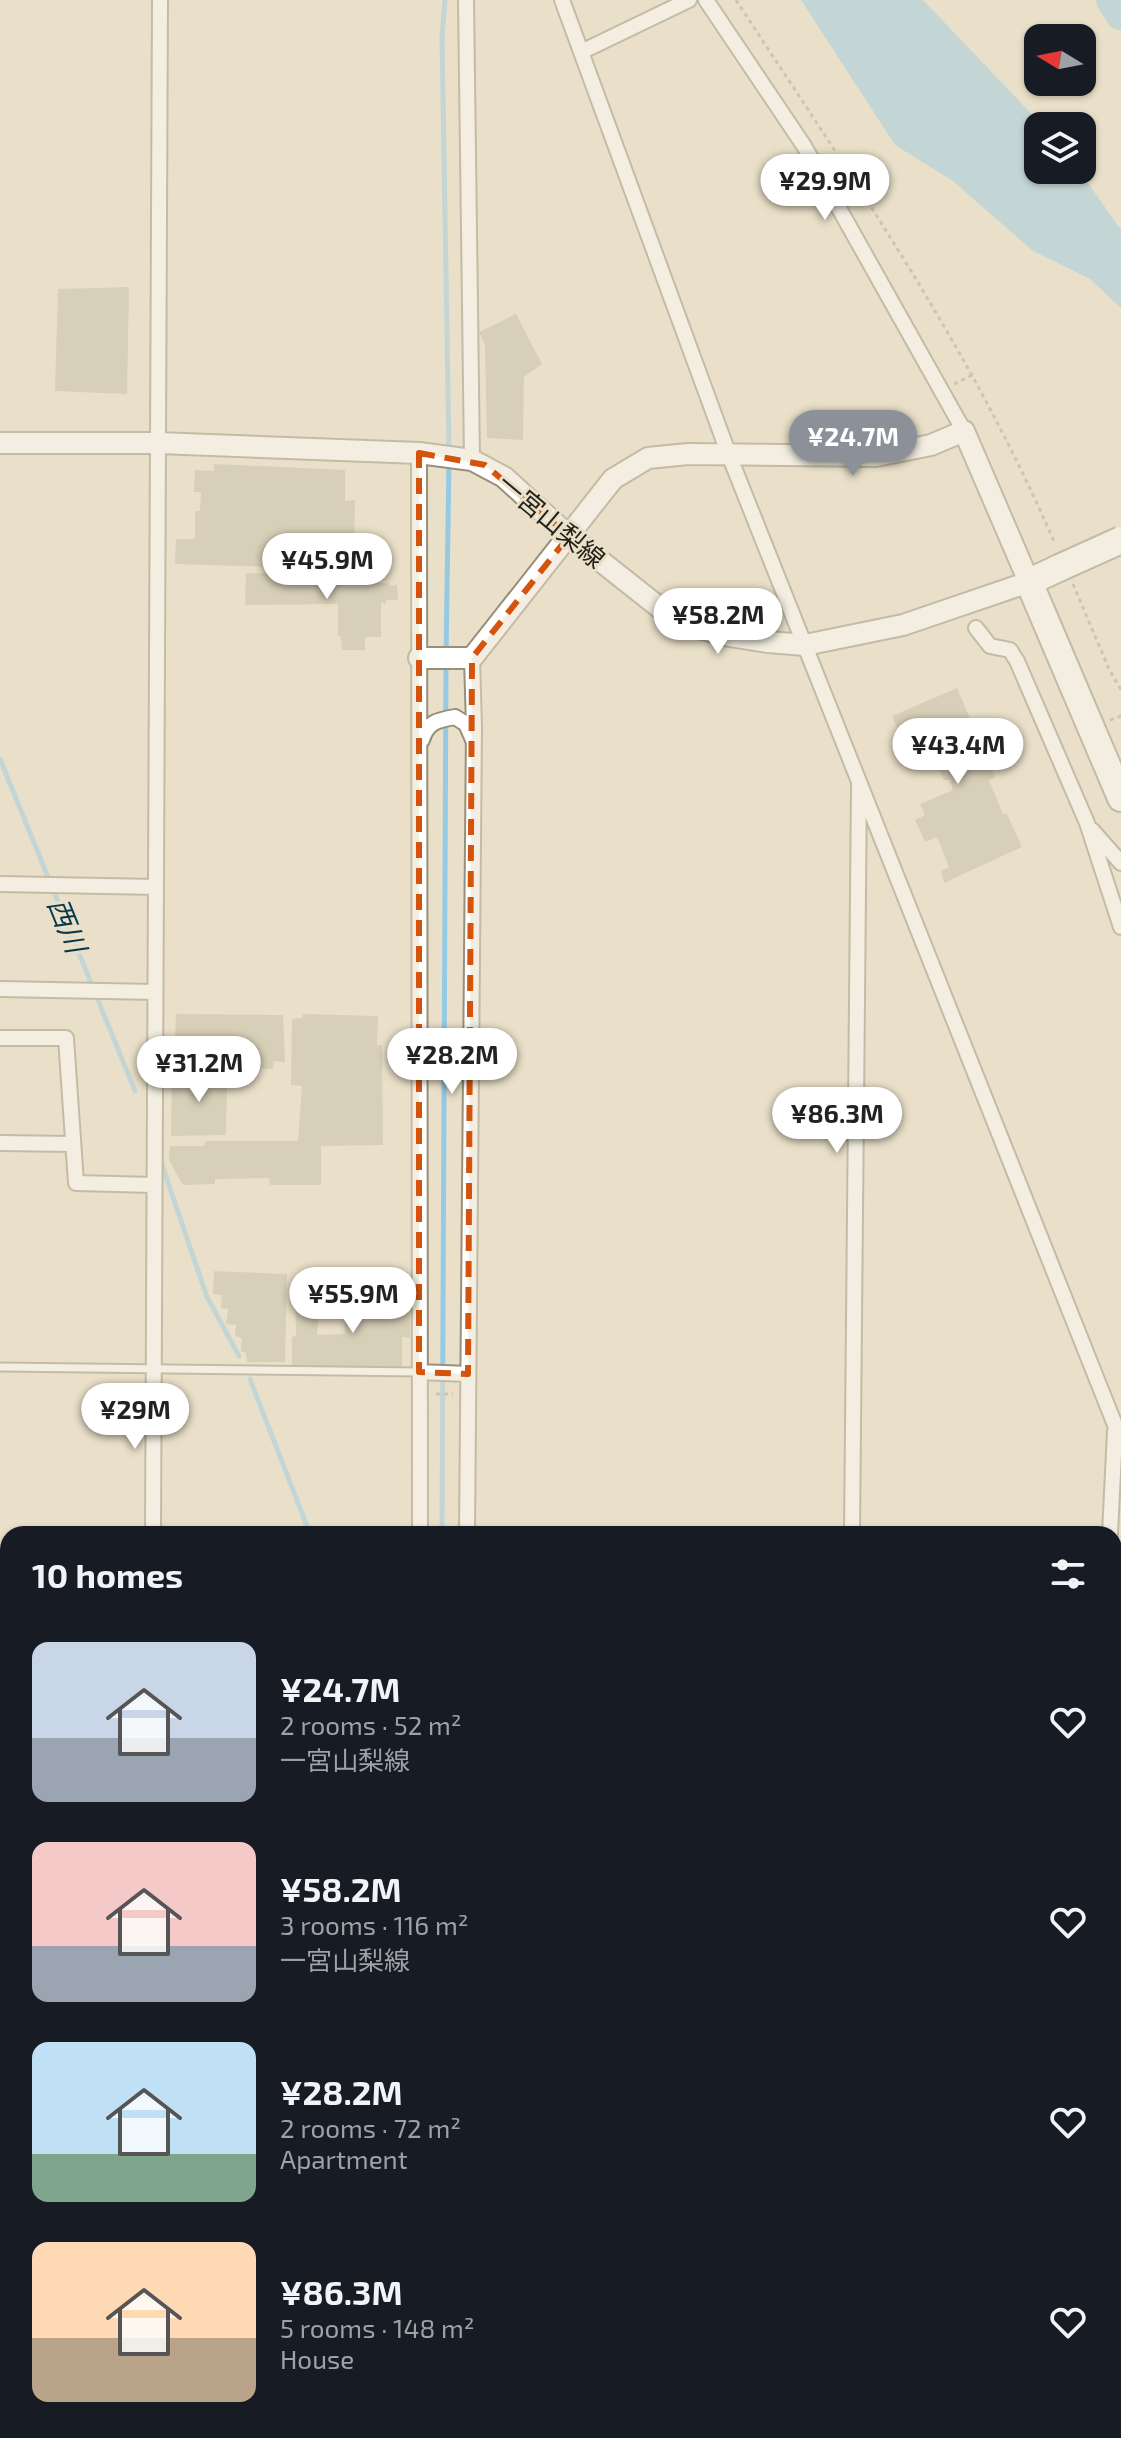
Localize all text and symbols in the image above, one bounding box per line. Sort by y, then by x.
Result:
north arrow [1024,24,1096,96]
map controls [1024,24,1096,184]
button: layers [1024,112,1096,184]
pin: ¥29.9M [760,154,890,222]
text: ¥29.9M [778,164,872,195]
pin: ¥24.7M [788,410,918,478]
text: ¥24.7M [807,420,899,451]
street label: 一宮山梨線 [492,466,612,574]
pin: ¥45.9M [262,533,392,601]
text: ¥45.9M [280,543,374,574]
pin: ¥58.2M [653,588,783,656]
text: ¥58.2M [671,598,765,629]
pin: ¥43.4M [893,718,1023,786]
text: ¥43.4M [910,728,1006,759]
water label: 西川 [42,893,95,960]
pin: ¥28.2M [387,1028,517,1096]
pin: ¥31.2M [134,1036,264,1104]
text: ¥28.2M [405,1038,499,1069]
text: ¥31.2M [155,1046,243,1077]
pin: ¥86.3M [772,1087,902,1155]
text: ¥86.3M [790,1097,884,1128]
pin: ¥55.9M [288,1267,418,1335]
text: ¥55.9M [307,1277,399,1308]
pin: ¥29M [88,1383,182,1451]
text: ¥29M [99,1393,171,1424]
icon: filters [1046,1552,1090,1596]
text: 10 homes [32,1554,183,1595]
text: ¥24.7M [280,1668,400,1709]
icon: home [96,1674,192,1770]
icon: heart [1046,1700,1090,1744]
text: 2 rooms · 52 m² [280,1709,462,1740]
text: 一宮山梨線 [280,1744,410,1775]
text: ¥58.2M [280,1868,402,1909]
icon: home [96,1874,192,1970]
icon: heart [1046,1900,1090,1944]
text: 3 rooms · 116 m² [280,1909,469,1940]
text: 一宮山梨線 [280,1944,410,1975]
text: ¥28.2M [280,2071,403,2112]
icon: home [96,2074,192,2170]
icon: heart [1046,2100,1090,2144]
text: 2 rooms · 72 m² [280,2112,461,2143]
text: Apartment [280,2143,408,2174]
text: ¥86.3M [280,2271,403,2312]
icon: home [96,2274,192,2370]
icon: heart [1046,2300,1090,2344]
text: 5 rooms · 148 m² [280,2312,475,2343]
text: House [280,2343,354,2374]

